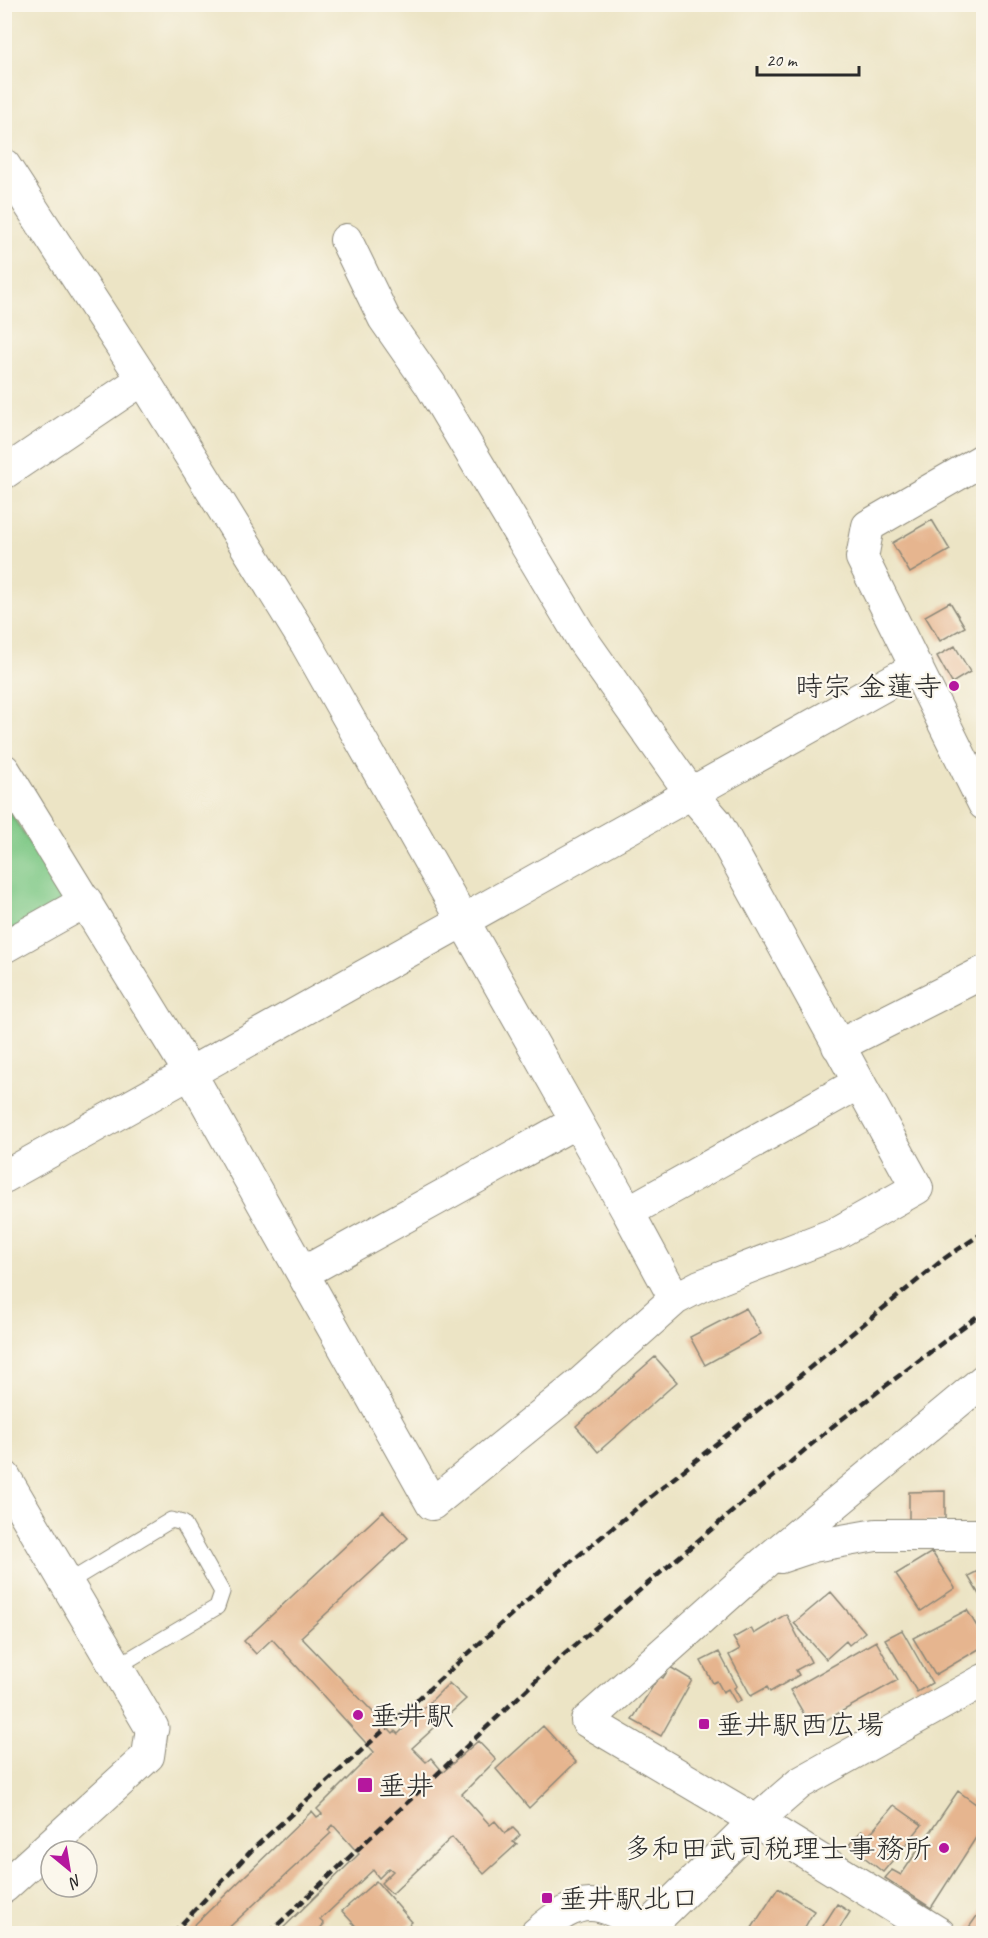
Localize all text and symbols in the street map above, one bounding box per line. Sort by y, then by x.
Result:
scale bar [757,39,859,77]
text: 20 m [766,49,799,71]
place label: 時宗 金蓮寺 [795,669,942,704]
marker: 時宗 金蓮寺 [947,679,961,693]
place label: 垂井駅 [370,1698,454,1733]
place label: 垂井駅西広場 [716,1707,884,1742]
marker: 垂井駅 [351,1708,365,1722]
marker: 垂井駅西広場 [697,1717,711,1731]
place label: 垂井 [378,1768,434,1803]
marker: 垂井 [356,1776,374,1794]
place label: 多和田武司税理士事務所 [624,1831,932,1866]
north arrow [39,1839,99,1899]
marker: 多和田武司税理士事務所 [937,1841,951,1855]
text: N [64,1870,85,1894]
place label: 垂井駅北口 [559,1881,699,1916]
marker: 垂井駅北口 [540,1891,554,1905]

